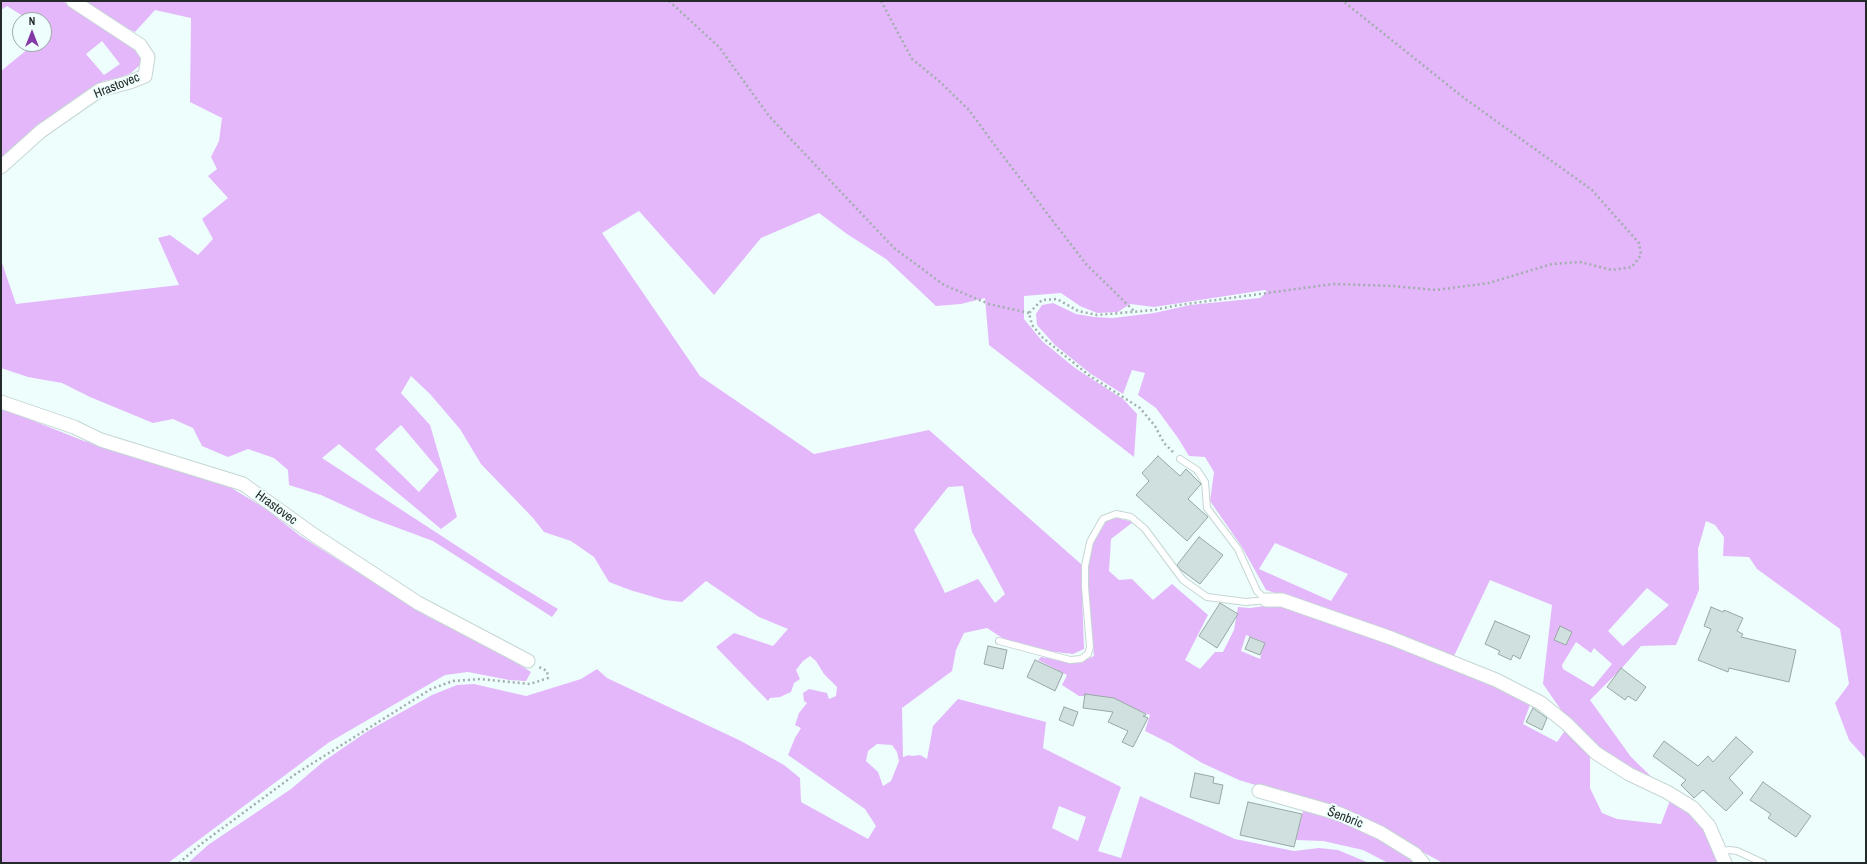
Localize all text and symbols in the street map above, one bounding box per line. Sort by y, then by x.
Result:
north arrow [12,12,52,52]
text: N [29,14,35,28]
street label: Hrastovec [92,70,142,102]
street label: Hrastovec [252,488,300,528]
street label: Šenbric [1325,804,1365,832]

